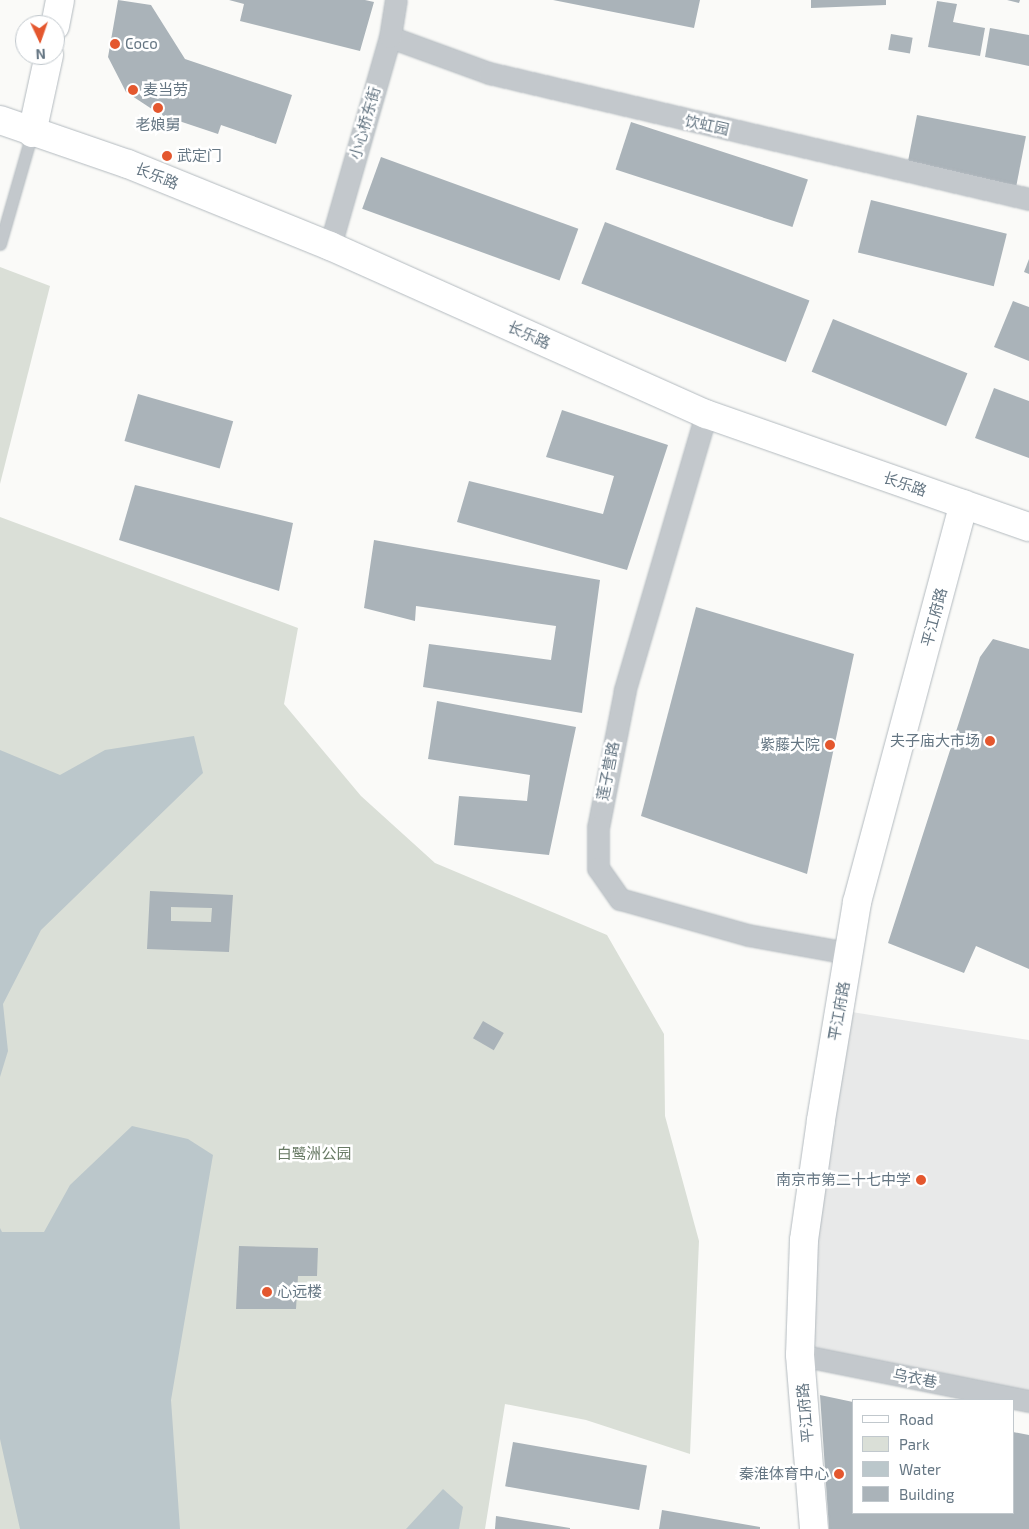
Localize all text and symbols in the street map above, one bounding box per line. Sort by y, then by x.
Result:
north arrow [15,15,65,65]
place label: Coco [125,35,158,53]
marker: Coco [109,38,121,50]
text: N [35,46,46,63]
place label: 麦当劳 [143,81,188,99]
marker: 麦当劳 [127,84,139,96]
street label: 小心桥东街 [346,84,384,162]
marker: 老娘舅 [152,102,164,114]
street label: 饮虹园 [683,111,731,139]
place label: 老娘舅 [136,116,180,134]
place label: 武定门 [177,147,222,165]
marker: 武定门 [161,150,173,162]
street label: 长乐路 [133,159,181,193]
street label: 长乐路 [505,318,553,352]
street label: 长乐路 [881,468,929,500]
street label: 平江府路 [918,586,950,648]
place label: 夫子庙大市场 [890,732,980,750]
marker: 夫子庙大市场 [984,735,996,747]
place label: 紫藤大院 [760,736,820,754]
marker: 紫藤大院 [824,739,836,751]
street label: 莲子营路 [593,740,623,802]
street label: 平江府路 [825,980,853,1042]
park label: 白鹭洲公园 [277,1145,351,1163]
place label: 南京市第二十七中学 [776,1171,911,1189]
marker: 南京市第二十七中学 [915,1174,927,1186]
place label: 心远楼 [277,1283,322,1301]
marker: 心远楼 [261,1286,273,1298]
street label: 乌衣巷 [891,1365,939,1391]
street label: 平江府路 [793,1382,817,1444]
legend [852,1399,1014,1514]
text: Road [899,1410,934,1428]
text: Park [899,1435,930,1453]
text: Water [899,1460,941,1478]
place label: 秦淮体育中心 [739,1465,829,1483]
marker: 秦淮体育中心 [833,1468,845,1480]
text: Building [899,1485,954,1503]

